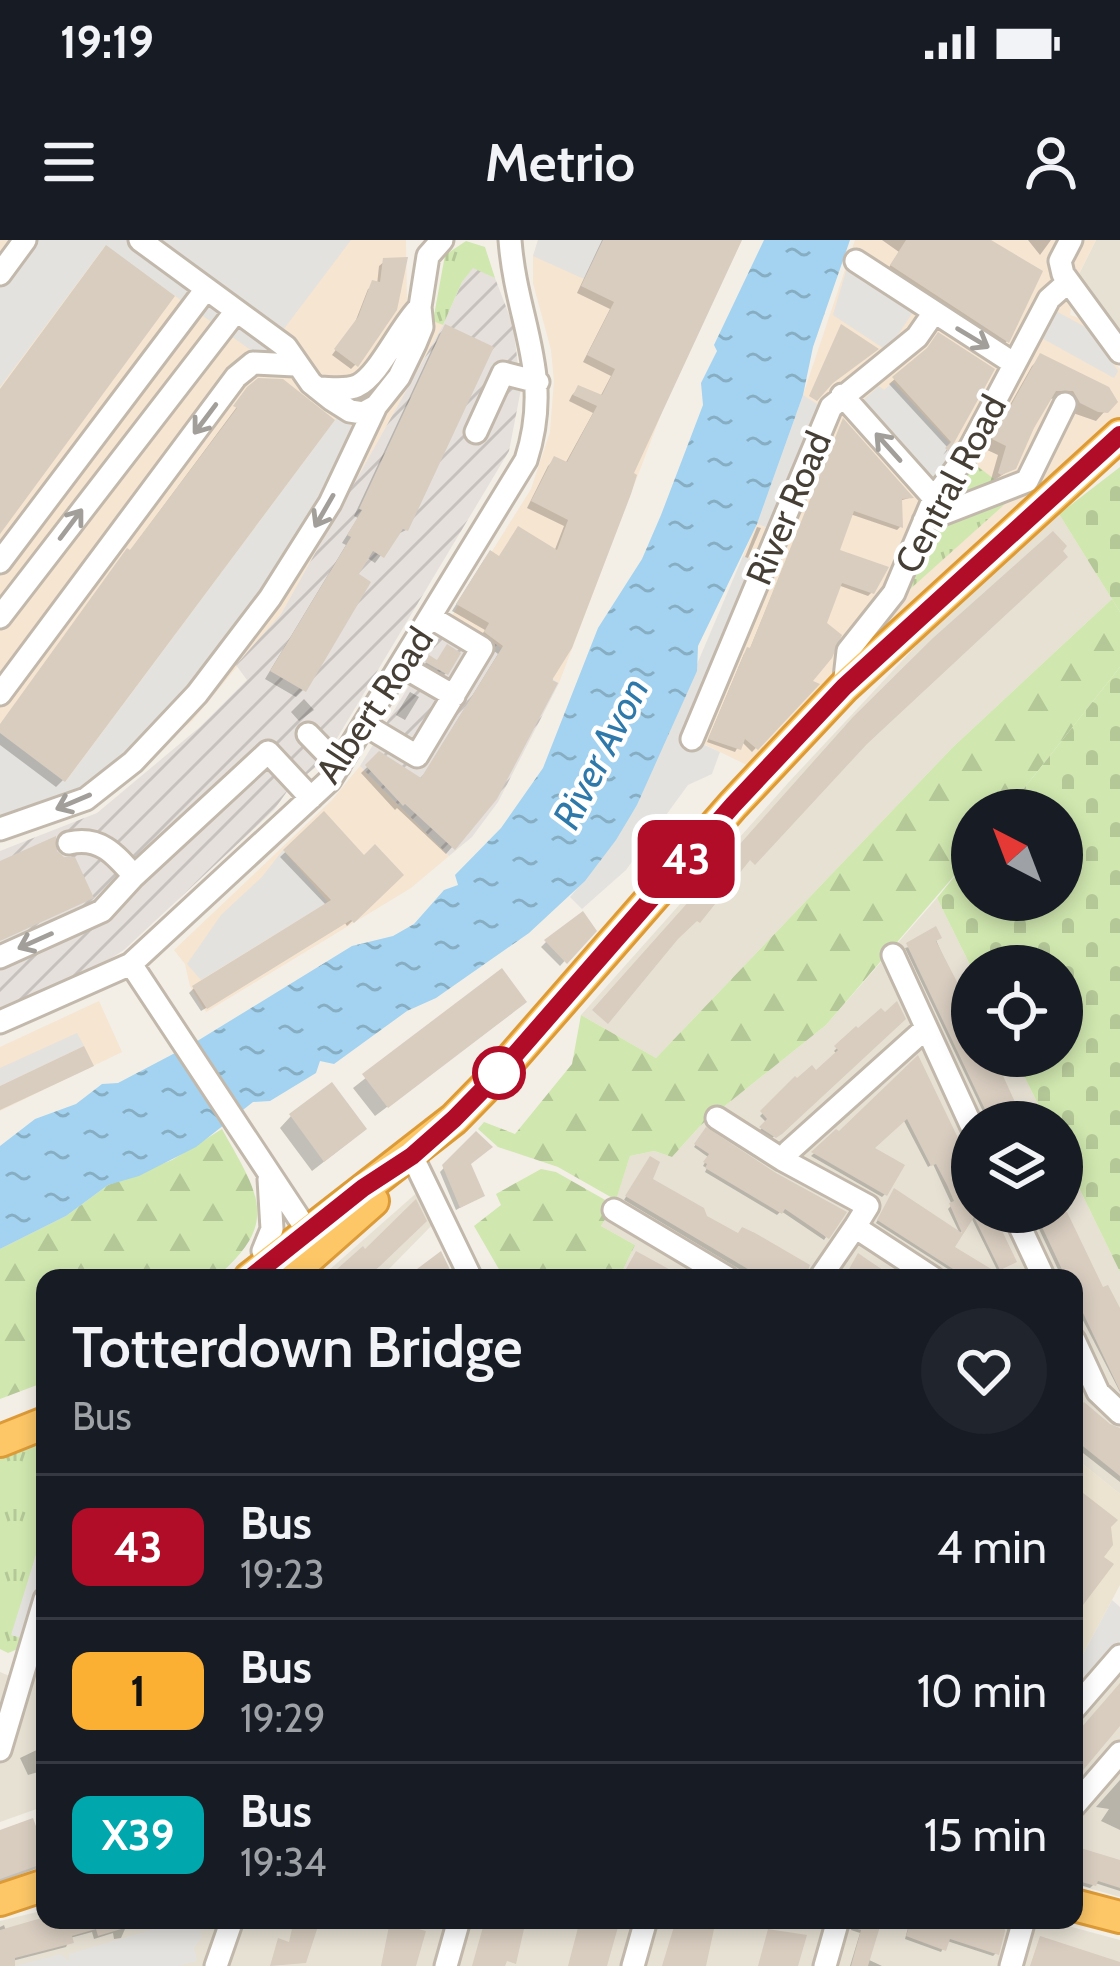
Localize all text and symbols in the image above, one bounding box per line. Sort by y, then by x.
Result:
text: 19:19 [60,15,154,69]
icon: menu [36,129,102,195]
text: Metrio [485,129,635,195]
icon: person [1018,129,1084,195]
one-way arrow [955,326,989,350]
street label: Central Road [885,388,1015,580]
one-way arrow [192,402,218,435]
street label: River Road [736,425,840,591]
one-way arrow [875,432,902,462]
one-way arrow [312,493,336,527]
one-way arrow [57,508,83,541]
street label: Albert Road [306,619,442,791]
water label: River Avon [542,669,658,837]
north arrow [951,789,1083,921]
map controls [951,789,1083,1233]
one-way arrow [55,793,92,814]
line badge: 43 [632,820,740,898]
text: 43 [662,833,710,885]
one-way arrow [18,931,54,953]
button: locate [951,945,1083,1077]
unlabelled marker [474,1048,524,1098]
button: layers [951,1101,1083,1233]
button: heart [921,1308,1047,1434]
text: Totterdown Bridge [72,1312,523,1381]
text: Bus [72,1392,132,1440]
text: Bus [240,1496,312,1550]
text: 4 min [937,1520,1047,1574]
text: 43 [114,1521,162,1573]
text: 19:23 [240,1550,325,1598]
text: Bus [240,1640,312,1694]
text: 10 min [917,1664,1047,1718]
text: 1 [130,1665,146,1717]
text: 19:29 [240,1694,326,1742]
text: Bus [240,1784,312,1838]
text: 15 min [924,1808,1047,1862]
text: X39 [102,1809,174,1861]
text: 19:34 [240,1838,327,1886]

